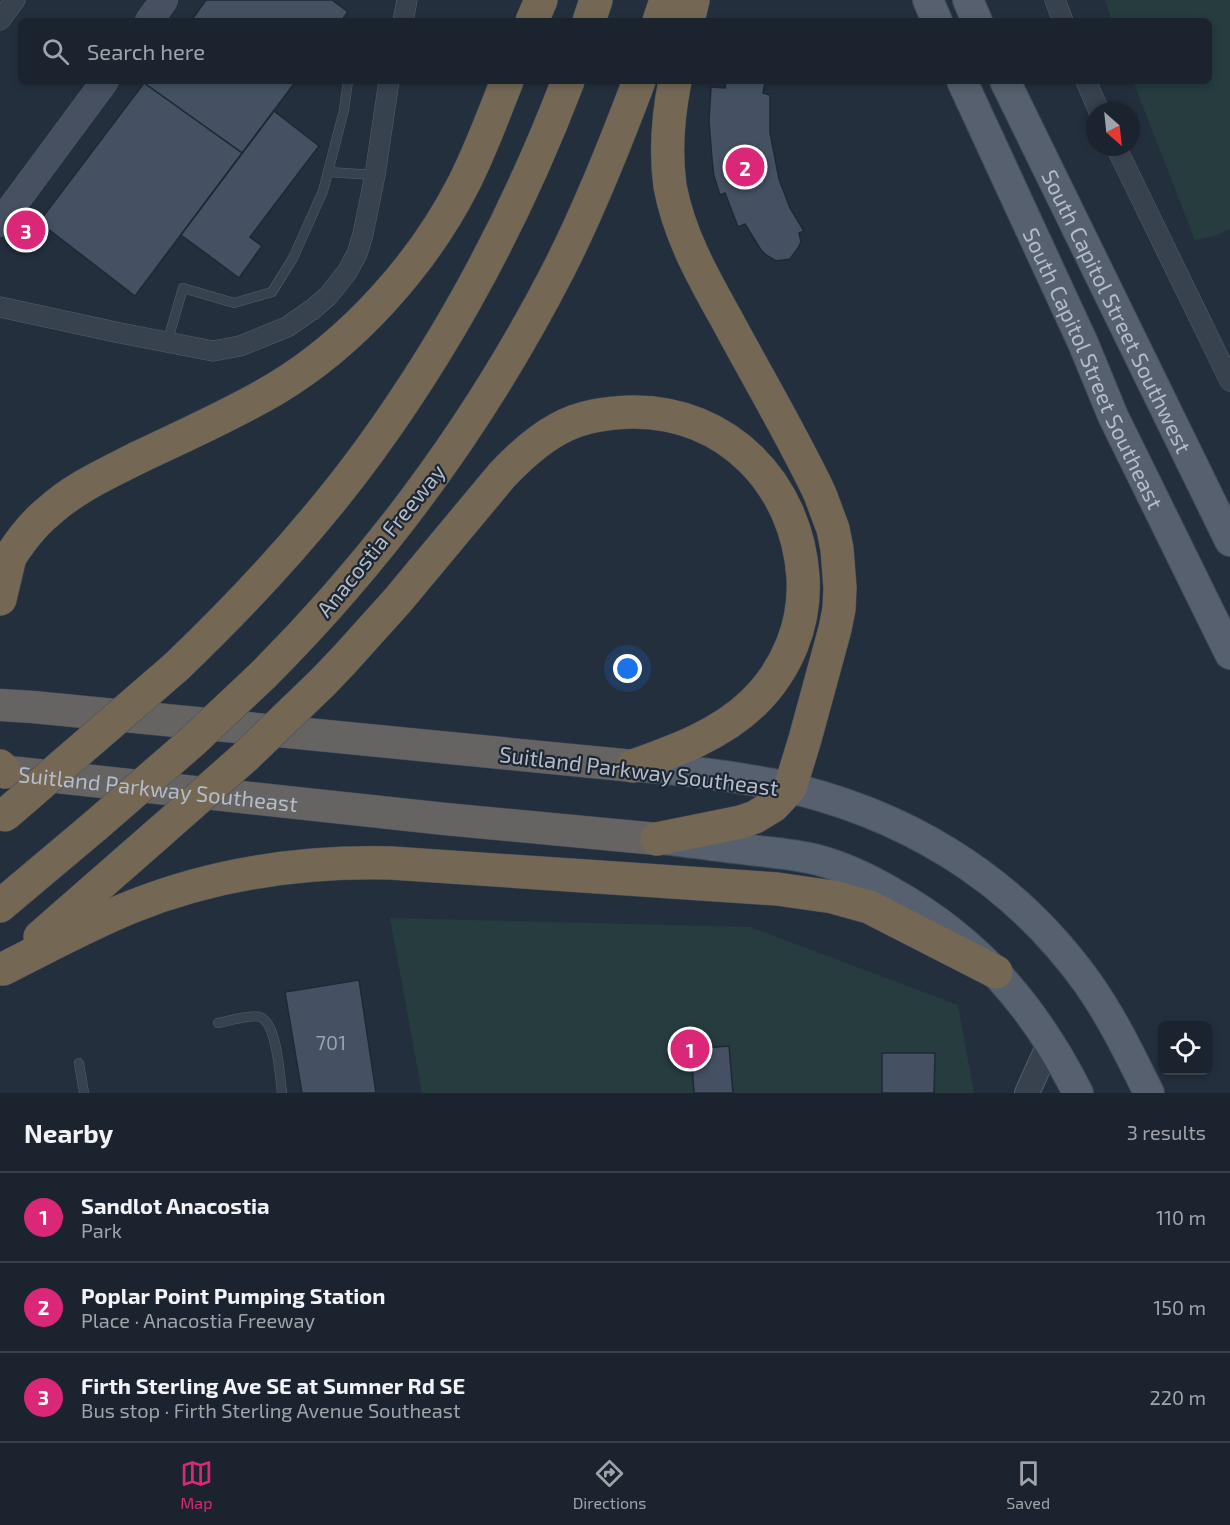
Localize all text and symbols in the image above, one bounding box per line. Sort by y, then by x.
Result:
search box [18,18,1212,84]
icon: search [39,35,72,68]
text: Search here [87,38,205,64]
north arrow [1086,102,1140,156]
pin: 2 [726,144,764,190]
street label: South Capitol Street Southwest [1037,165,1198,457]
pin: 3 [6,208,46,252]
street label: South Capitol Street Southeast [1018,223,1170,513]
street label: Anacostia Freeway [310,458,450,622]
your location [613,654,642,683]
street label: Suitland Parkway Southeast [498,740,780,800]
street label: Suitland Parkway Southeast [17,760,299,816]
map controls [1158,1021,1212,1075]
button: locate [1158,1021,1212,1075]
pin: 1 [670,1026,710,1072]
house number: 701 [316,1030,346,1054]
text: Nearby [24,1117,113,1148]
text: 3 results [1127,1120,1206,1144]
text: Sandlot Anacostia [81,1192,270,1218]
text: 1 [39,1205,48,1229]
text: 110 m [1156,1205,1206,1229]
text: Park [81,1218,122,1242]
text: Poplar Point Pumping Station [81,1282,386,1308]
text: 2 [38,1295,49,1319]
text: 150 m [1153,1295,1206,1319]
text: Place · Anacostia Freeway [81,1308,315,1332]
text: Firth Sterling Ave SE at Sumner Rd SE [81,1372,465,1398]
text: 3 [38,1385,49,1409]
text: 220 m [1149,1385,1206,1409]
text: Bus stop · Firth Sterling Avenue Southeast [81,1398,461,1422]
tab: Map [180,1457,213,1512]
tab: Directions [573,1457,646,1512]
tab: Saved [1006,1457,1050,1512]

